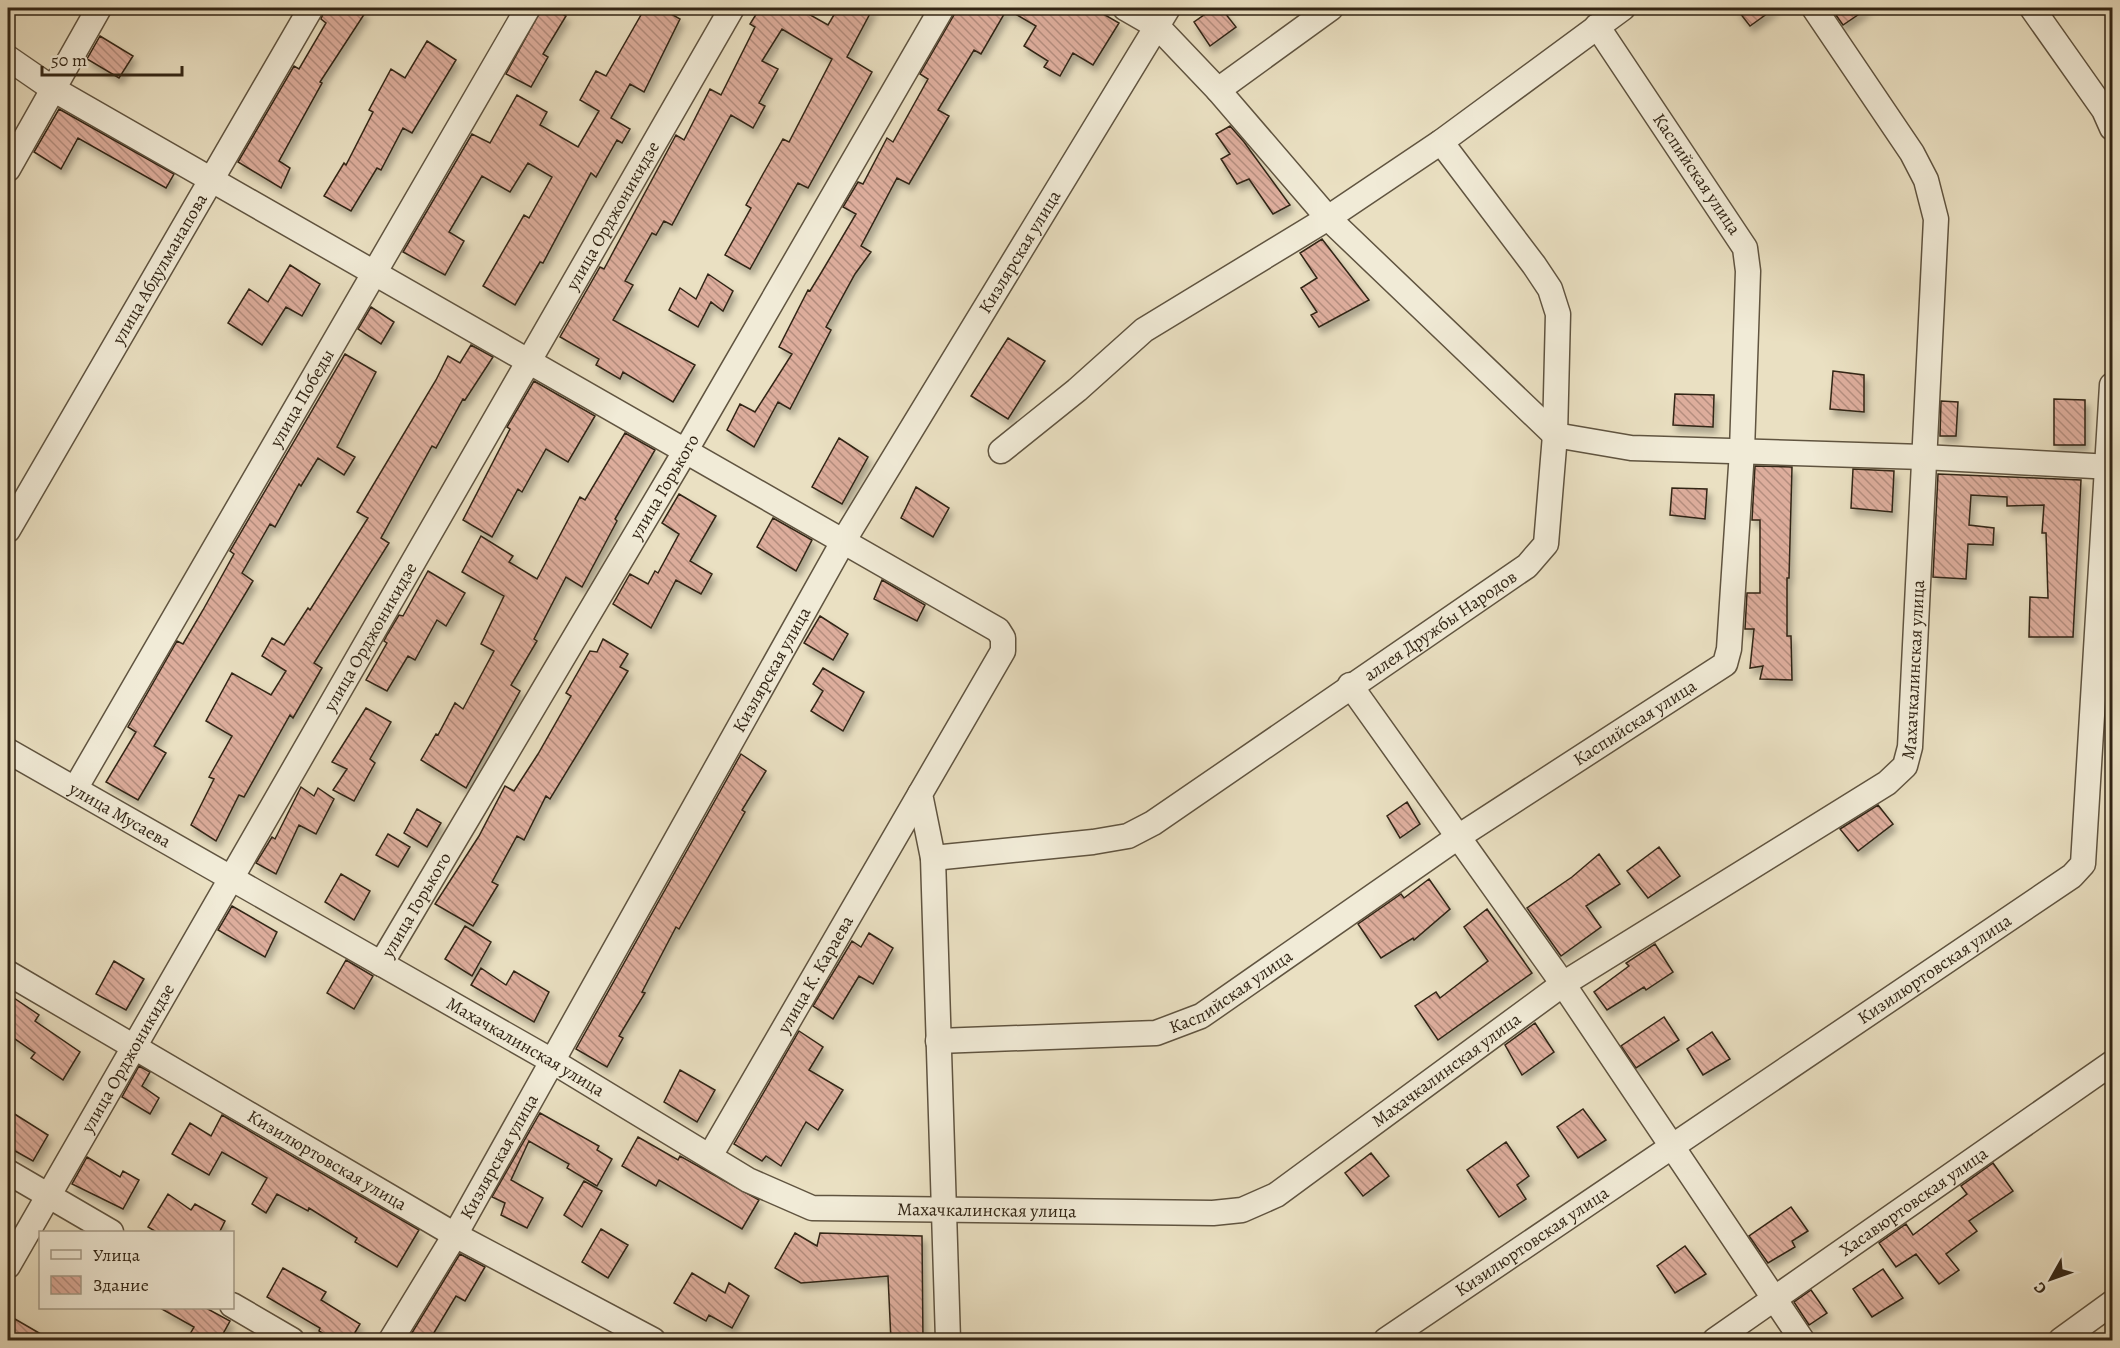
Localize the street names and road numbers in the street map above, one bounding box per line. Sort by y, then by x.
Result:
street label: Каспийская улица [1647,108,1747,240]
street label: улица Орджоникидзе [560,137,665,295]
street label: Кизлярская улица [973,185,1067,318]
street label: улица Абдулманапова [106,188,213,350]
street label: улица Победы [263,345,340,452]
street label: улица Горького [623,430,705,545]
street label: улица Орджоникидзе [317,558,423,717]
street label: аллея Дружбы Народов [1359,565,1521,687]
street label: Махачкалинская улица [1895,579,1930,762]
street label: Кизлярская улица [727,602,817,737]
street label: Каспийская улица [1569,673,1701,771]
street label: улица Мусаева [64,776,176,854]
street label: улица Горького [375,848,457,963]
street label: Кизилюртовская улица [1853,908,2017,1030]
street label: улица К. Караева [771,911,859,1038]
street label: Каспийская улица [1166,944,1298,1039]
street label: улица Орджоникидзе [75,979,180,1138]
street label: Махачкалинская улица [442,991,610,1103]
street label: Махачкалинская улица [1367,1007,1526,1133]
street label: Кизлярская улица [454,1089,544,1224]
street label: Кизилюртовская улица [243,1104,412,1217]
street label: Хасавюртовская улица [1834,1141,1993,1262]
street label: Кизилюртовская улица [1450,1180,1614,1302]
street label: Махачкалинская улица [897,1197,1077,1223]

